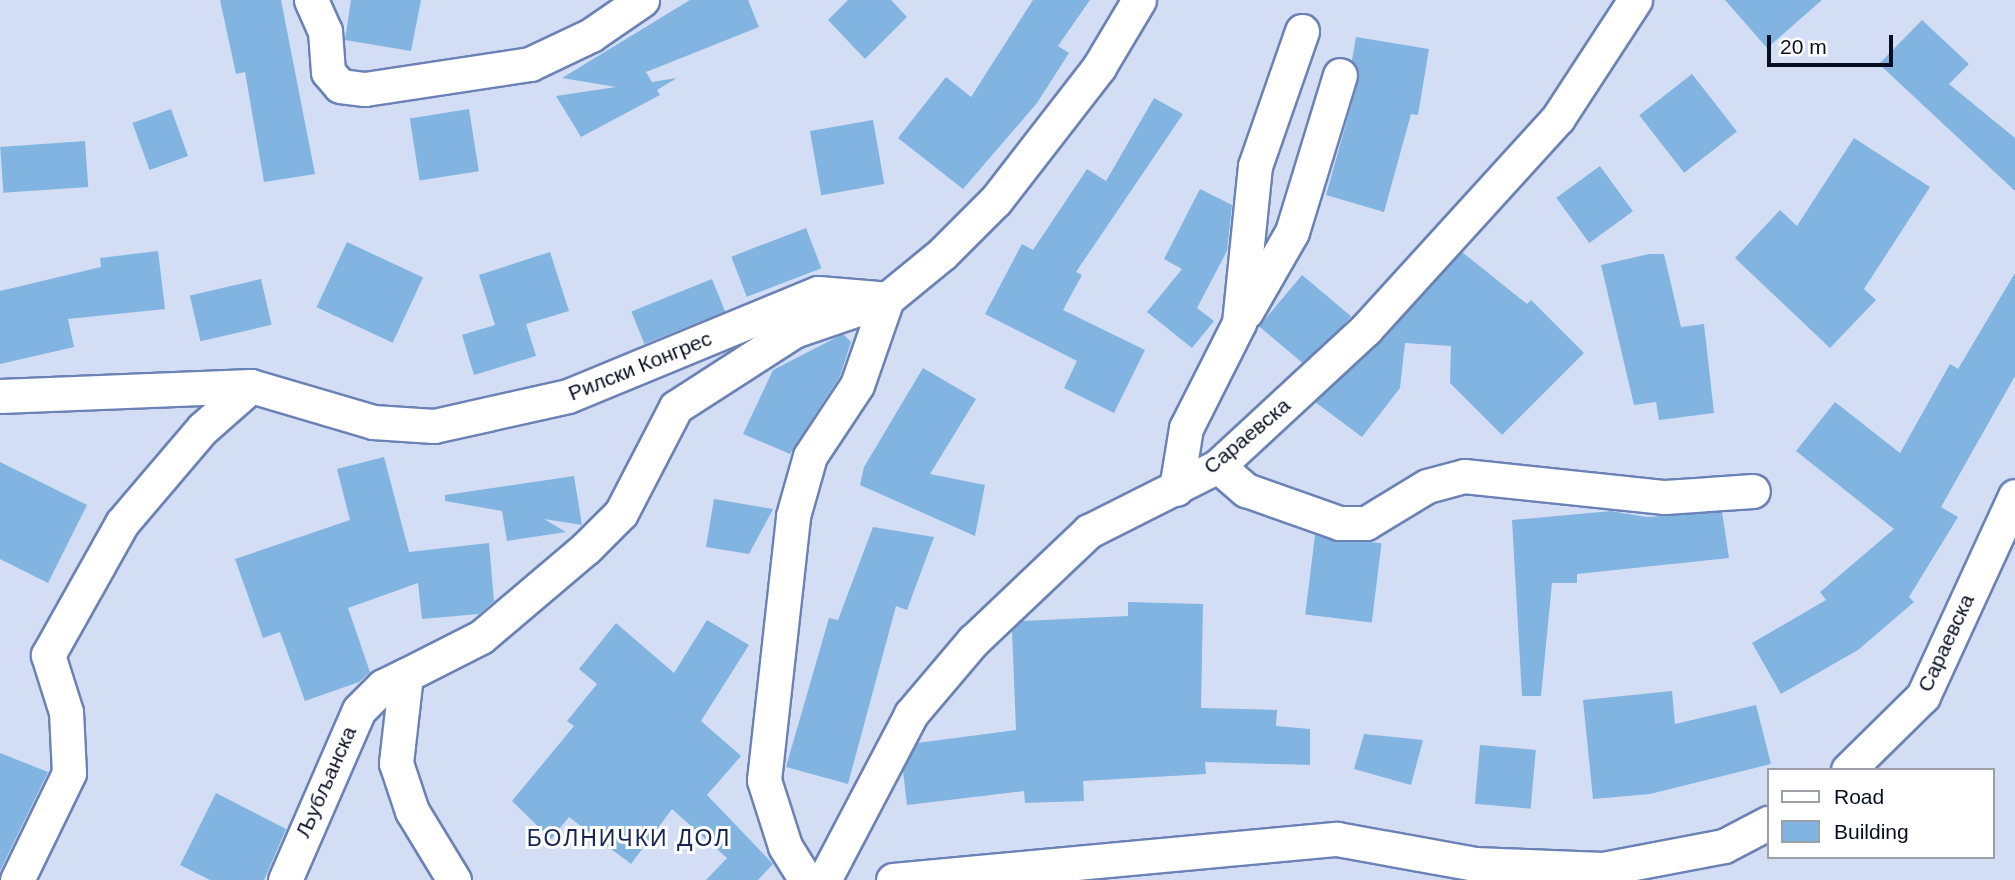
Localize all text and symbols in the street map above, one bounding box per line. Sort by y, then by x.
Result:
scale bar [1770,21,1896,65]
text: 20 m [1780,35,1827,58]
street label: Рилски Конгрес [565,326,715,406]
street label: Сараевска [1199,393,1295,479]
street label: Сараевска [1912,590,1980,696]
street label: Љубљанска [290,722,362,842]
legend [1766,768,1994,859]
text: Road [1834,785,1884,808]
text: Building [1834,820,1909,843]
district label: БОЛНИЧКИ ДОЛ [528,824,730,852]

